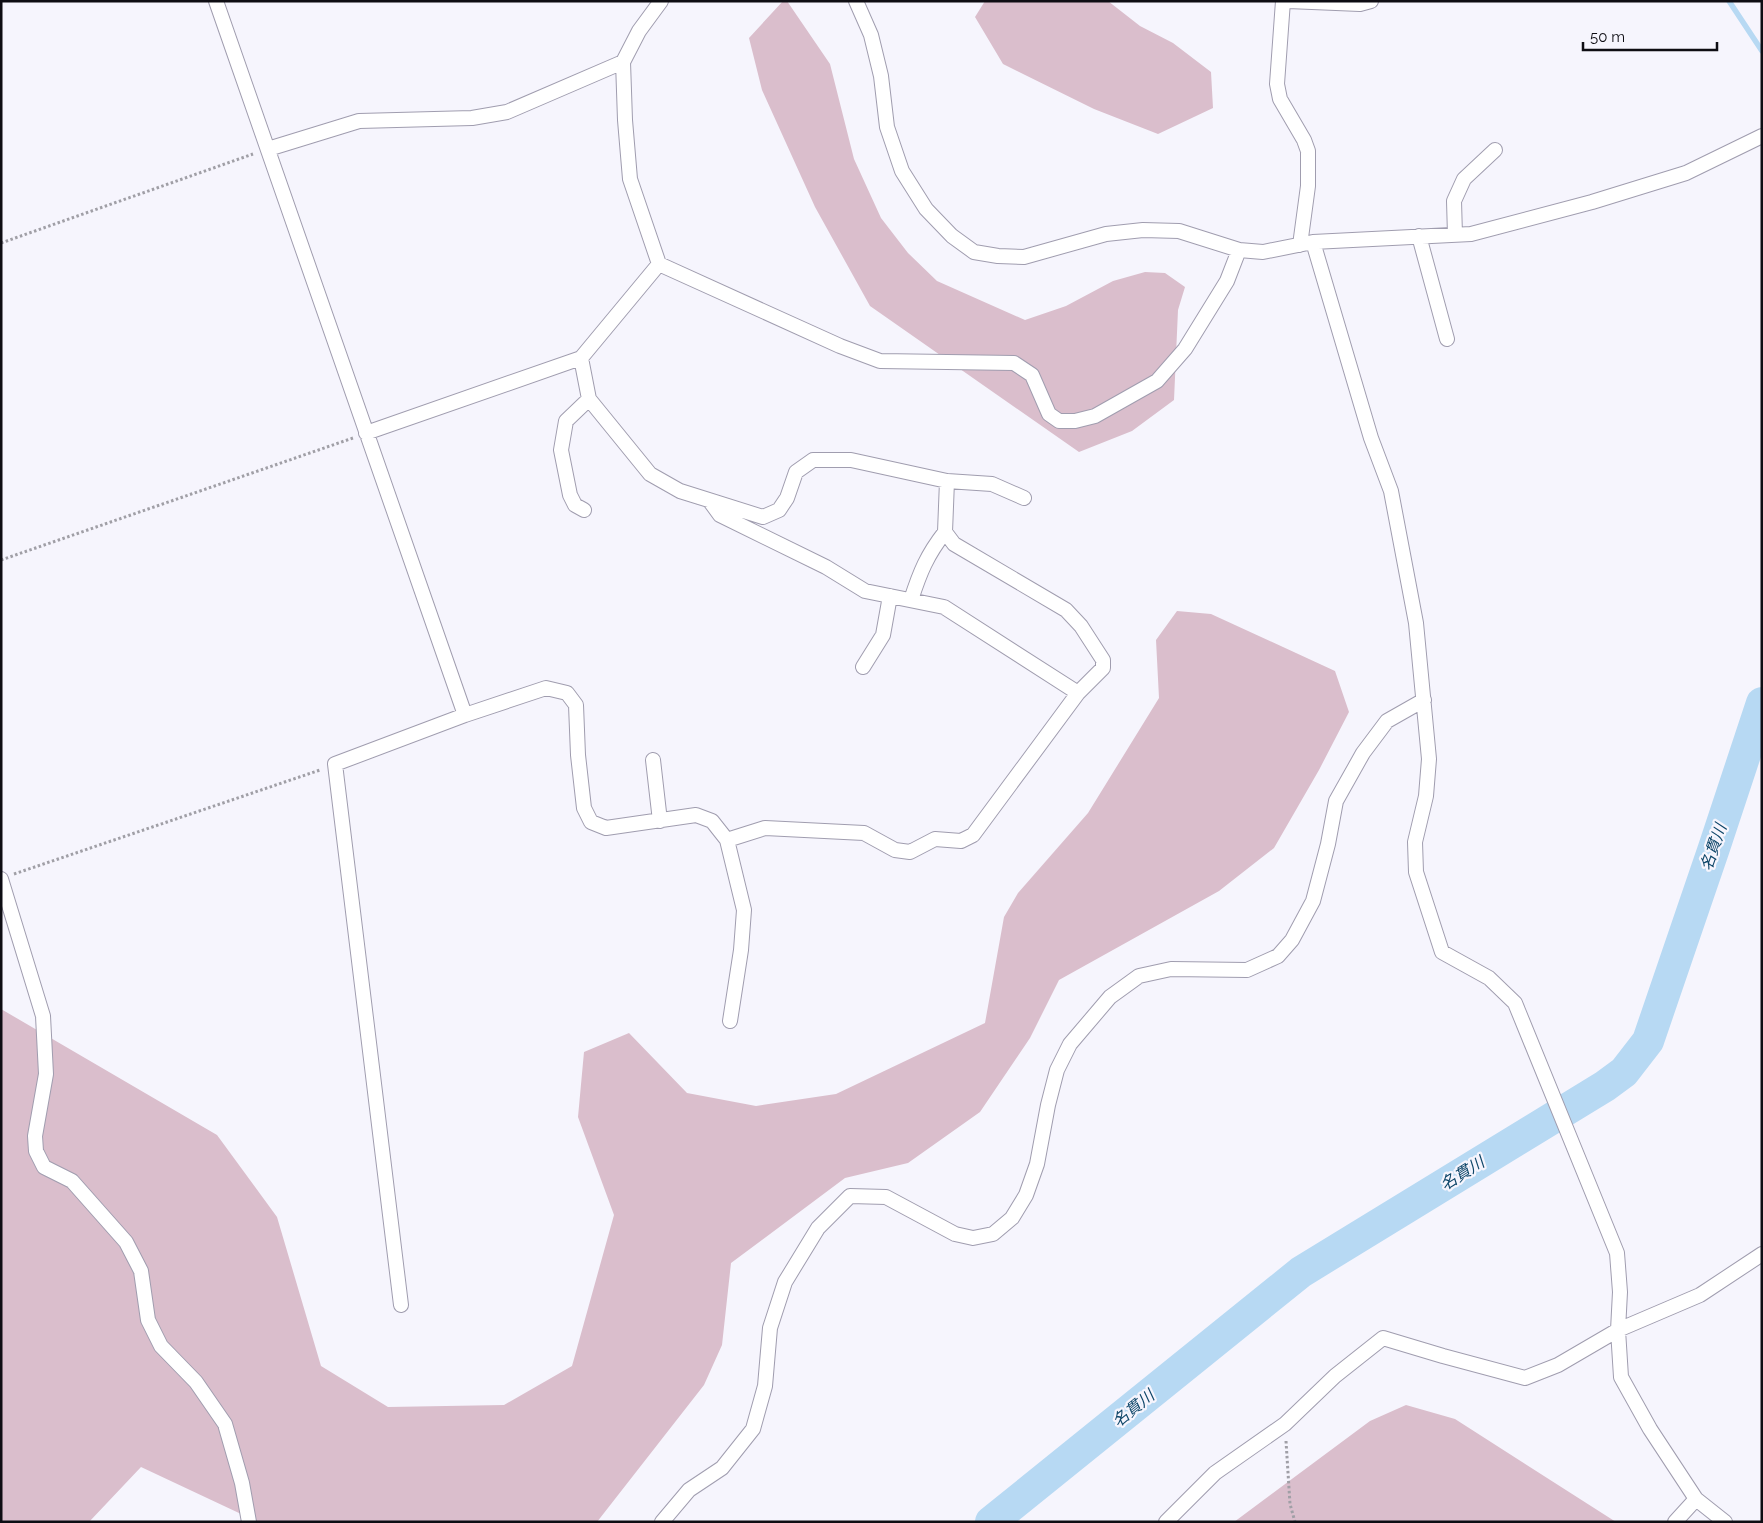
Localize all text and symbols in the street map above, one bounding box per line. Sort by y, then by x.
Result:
scale bar [1583,20,1717,52]
text: 50 m [1590,28,1625,46]
water label: 名貫川 [1697,819,1731,873]
water label: 名貫川 [1437,1152,1489,1194]
water label: 名貫川 [1109,1385,1159,1431]

